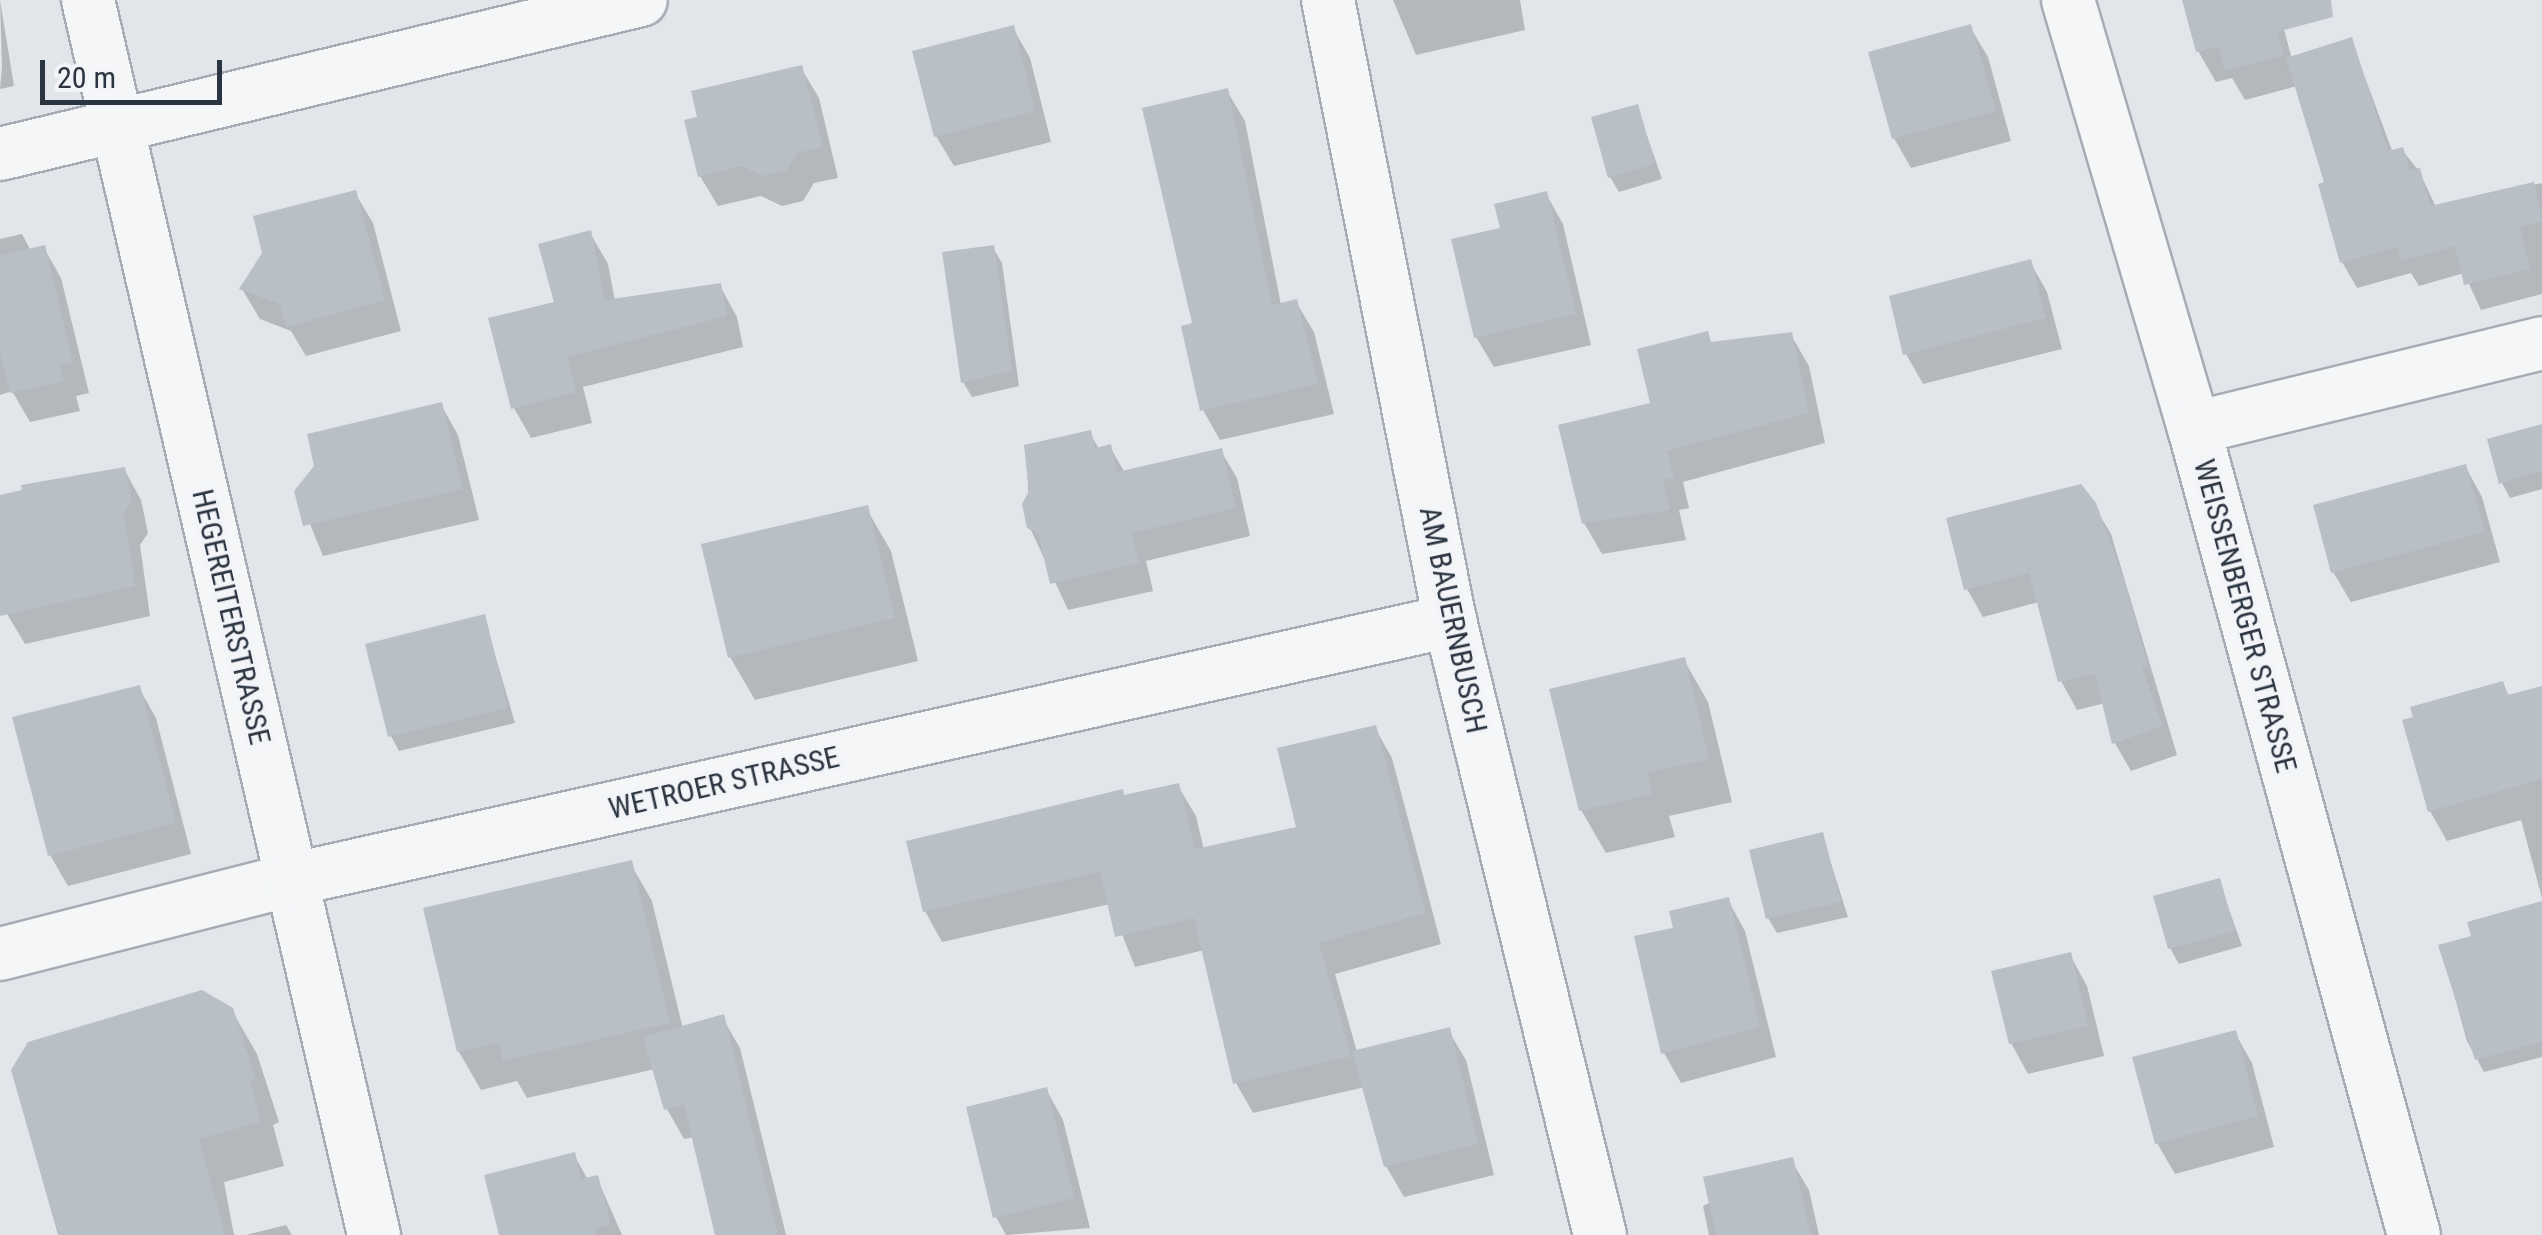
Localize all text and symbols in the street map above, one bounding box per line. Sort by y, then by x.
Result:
scale bar [45,40,228,102]
text: 20 m [57,60,116,95]
street label: WEISSENBERGER STRASSE [2186,455,2304,777]
street label: HEGEREITERSTRASSE [184,486,278,748]
street label: AM BAUERNBUSCH [1411,503,1495,737]
street label: WETROER STRASSE [605,739,843,827]

